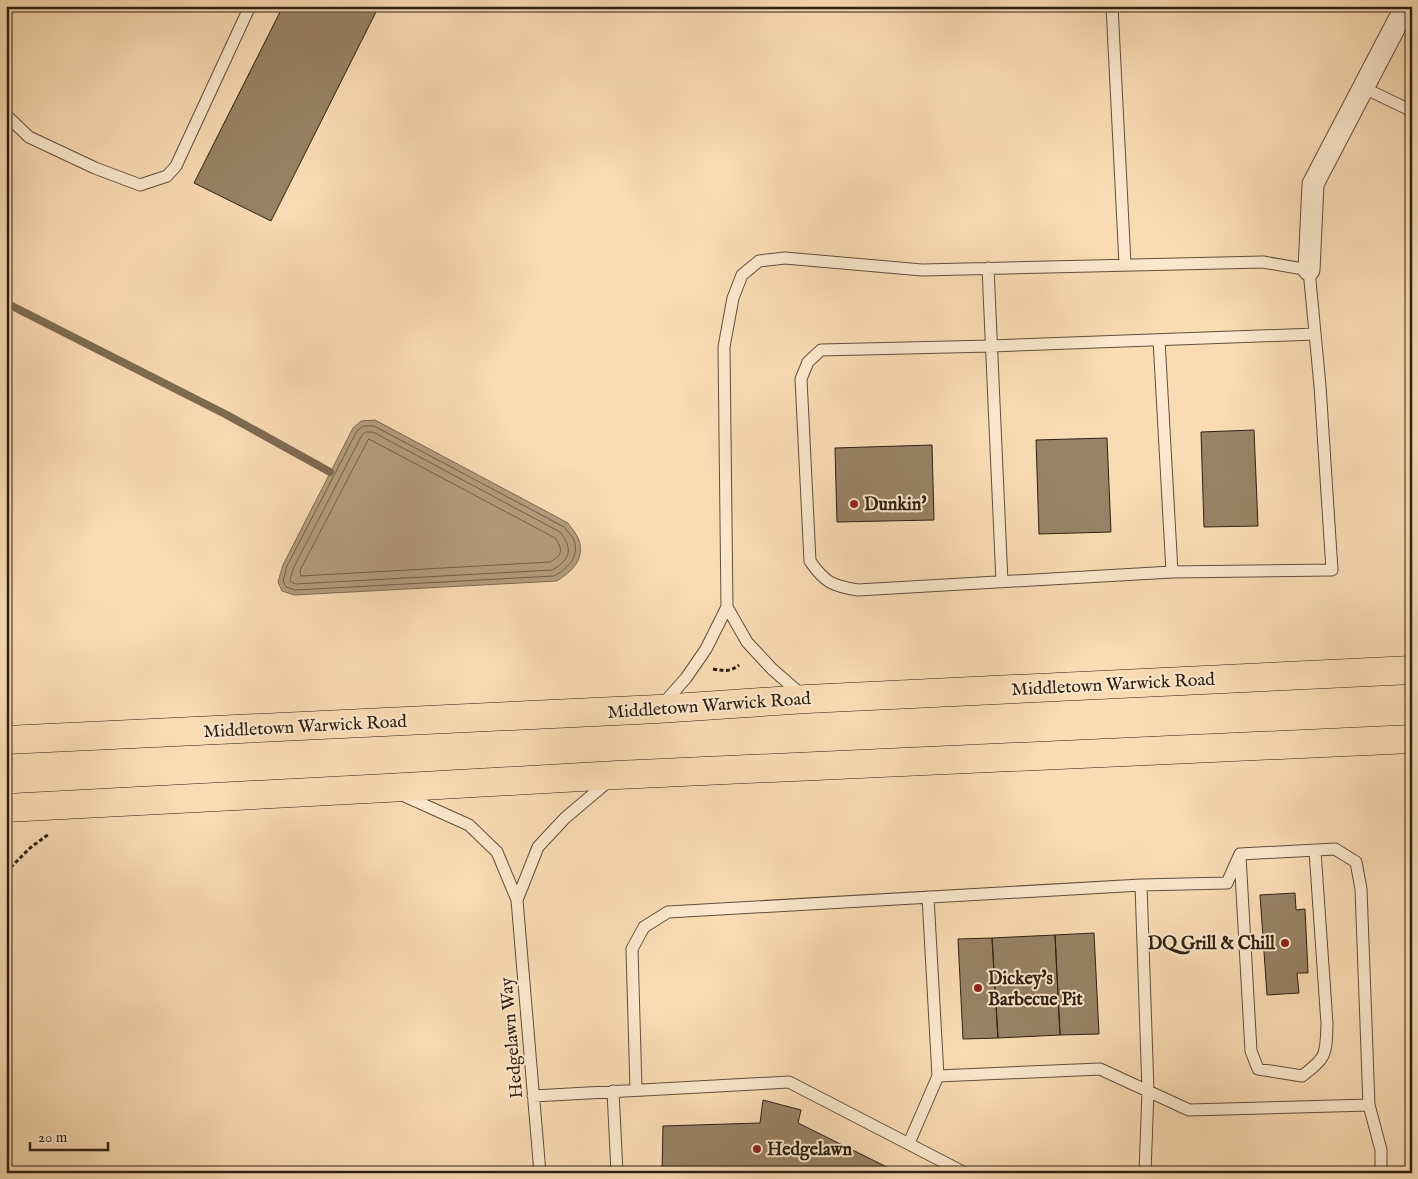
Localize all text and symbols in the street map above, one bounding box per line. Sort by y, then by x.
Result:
place label: Dunkin' [864,494,926,517]
marker: Dunkin' [848,498,860,510]
street label: Middletown Warwick Road [1011,669,1216,702]
street label: Middletown Warwick Road [607,688,812,725]
street label: Middletown Warwick Road [203,711,408,744]
place label: DQ Grill & Chill [1148,933,1276,956]
marker: DQ Grill & Chill [1279,937,1291,949]
place label: Dickey's Barbecue Pit [988,968,1084,1012]
street label: Hedgelawn Way [496,976,529,1099]
marker: Dickey's Barbecue Pit [972,982,984,994]
scale bar [30,1119,108,1151]
text: 20 m [38,1128,68,1147]
place label: Hedgelawn [767,1139,852,1162]
marker: Hedgelawn [751,1143,763,1155]

